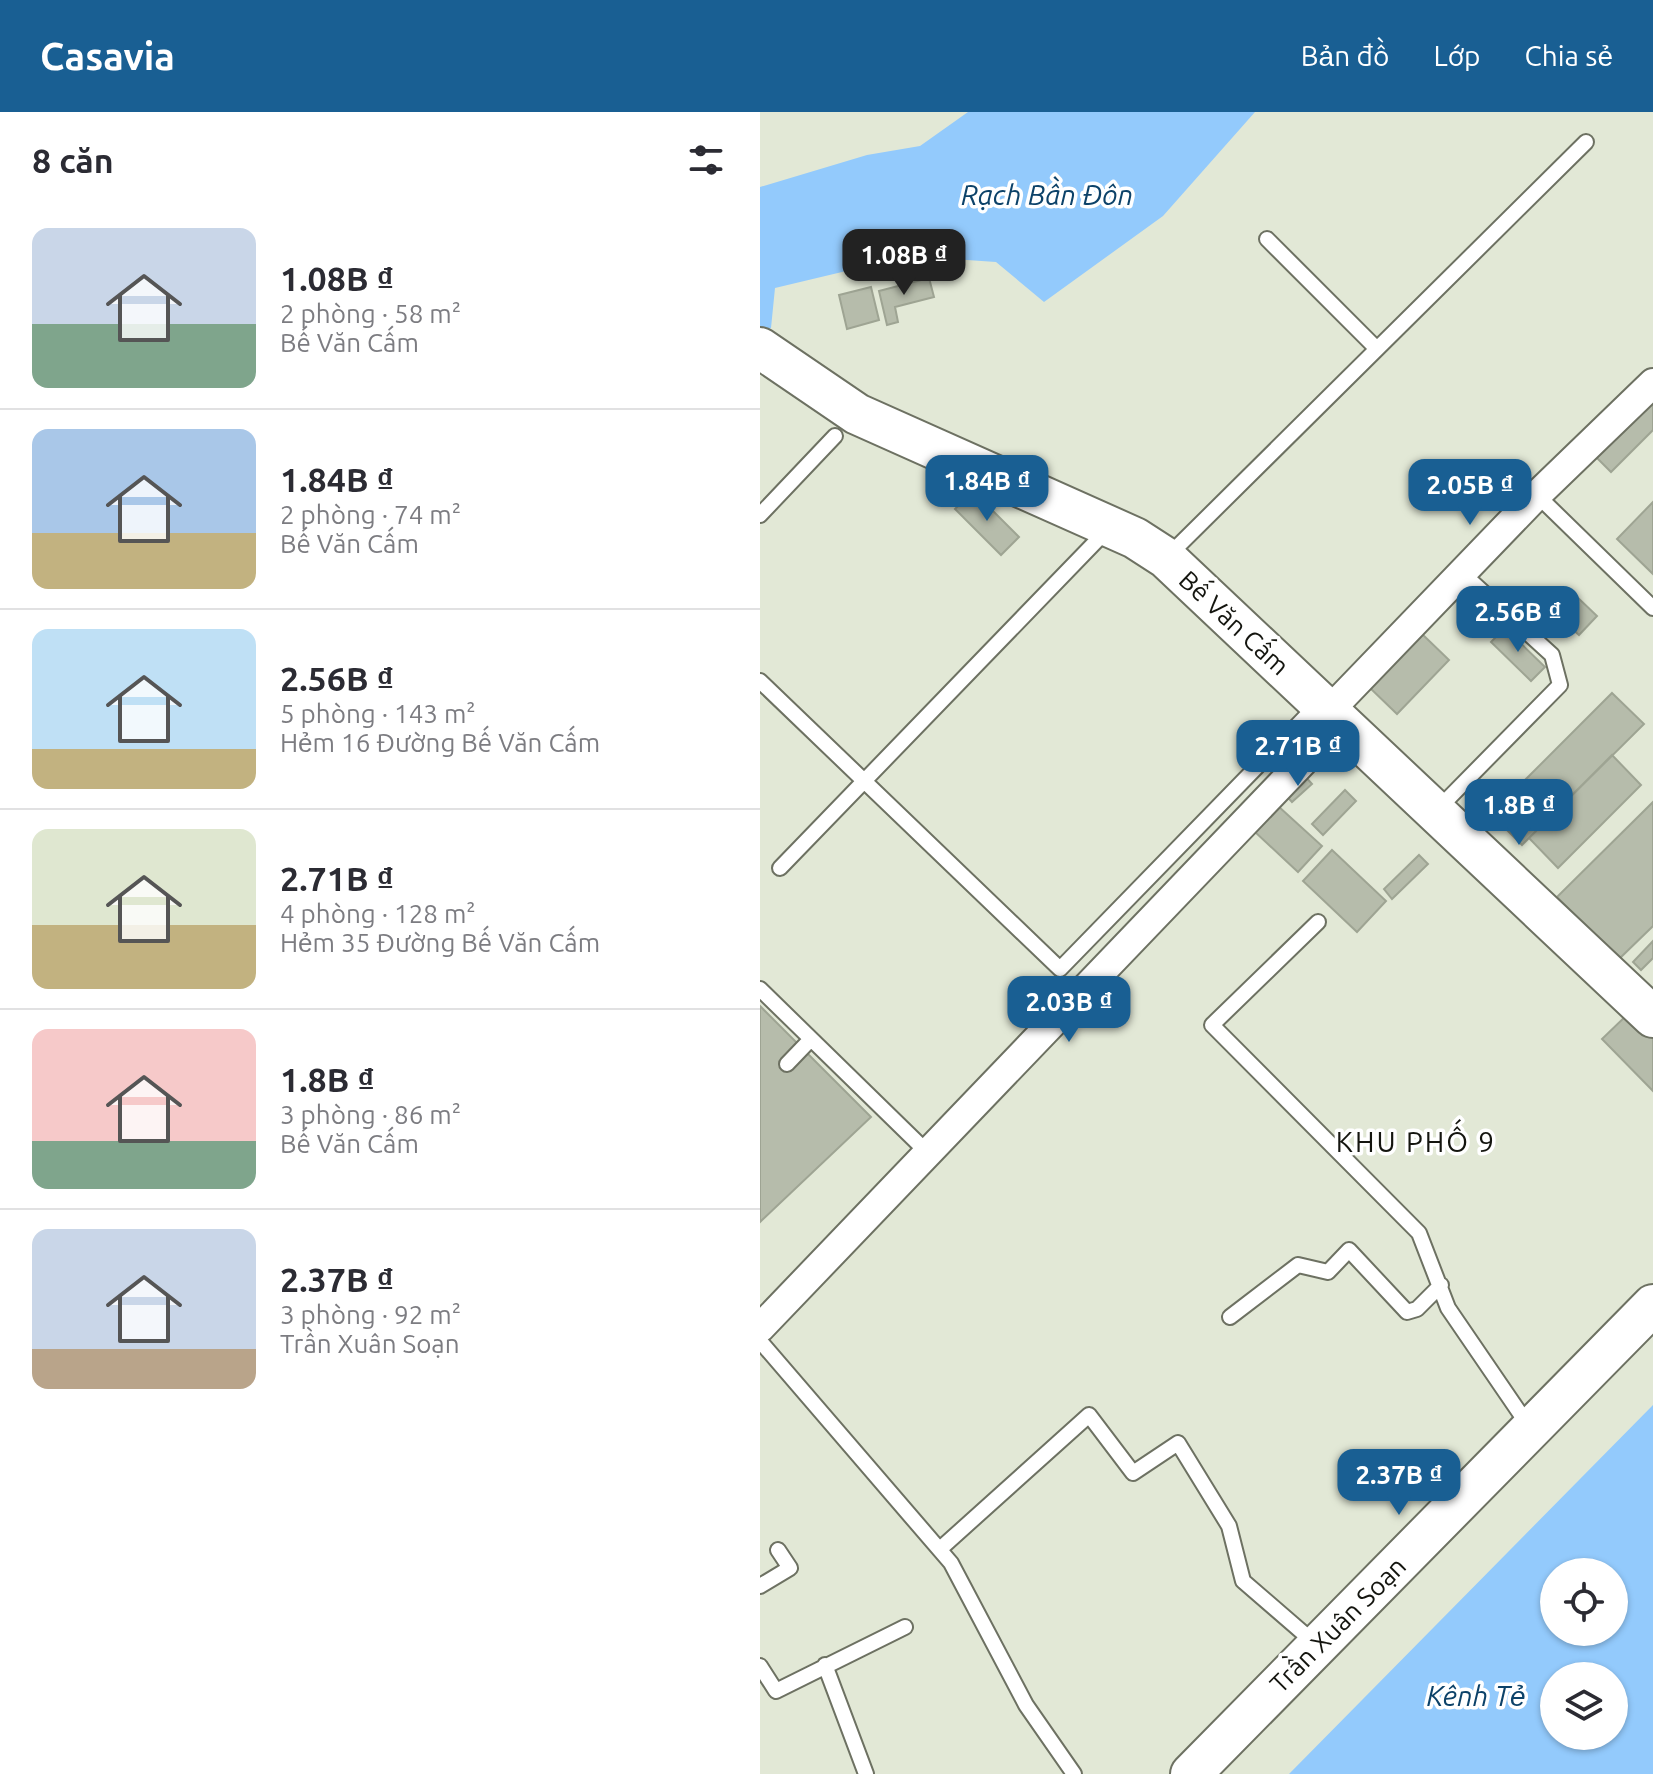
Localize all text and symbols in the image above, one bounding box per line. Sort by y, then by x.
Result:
text: Casavia [40,35,175,77]
text: Bản đồ [1301,40,1389,71]
text: Lớp [1433,40,1481,71]
text: Chia sẻ [1525,40,1613,71]
icon: filters [684,138,728,182]
text: 8 căn [32,141,114,179]
water label: Rạch Bần Đôn [961,176,1133,210]
pin: 1.08B ₫ [830,229,978,297]
text: 1.08B ₫ [860,240,948,269]
text: 1.08B ₫ [280,259,394,297]
icon: home [96,260,192,356]
text: 2 phòng · 58 m² [280,299,461,328]
text: Bế Văn Cấm [280,328,419,357]
pin: 1.84B ₫ [913,455,1061,523]
pin: 2.05B ₫ [1396,459,1544,527]
text: 1.84B ₫ [280,460,394,498]
icon: home [96,461,192,557]
text: 1.84B ₫ [943,466,1031,495]
text: 2.05B ₫ [1426,470,1514,499]
text: 2 phòng · 74 m² [280,500,461,529]
text: Bế Văn Cấm [280,529,419,558]
street label: Bế Văn Cấm [1174,562,1297,681]
pin: 2.56B ₫ [1444,586,1592,654]
text: 2.56B ₫ [1474,597,1562,626]
text: 2.56B ₫ [280,659,394,697]
icon: home [96,661,192,757]
text: 5 phòng · 143 m² [280,699,476,728]
pin: 2.71B ₫ [1224,720,1372,788]
text: Hẻm 16 Đường Bế Văn Cấm [280,728,600,757]
text: 2.71B ₫ [1254,731,1342,760]
pin: 1.8B ₫ [1454,779,1584,847]
text: 1.8B ₫ [1483,790,1555,819]
text: 2.71B ₫ [280,859,394,897]
icon: home [96,861,192,957]
text: 4 phòng · 128 m² [280,899,476,928]
text: Hẻm 35 Đường Bế Văn Cấm [280,928,600,957]
pin: 2.03B ₫ [995,976,1143,1044]
text: 2.03B ₫ [1025,987,1113,1016]
text: 1.8B ₫ [280,1060,375,1098]
icon: home [96,1061,192,1157]
text: 3 phòng · 86 m² [280,1100,461,1129]
district label: KHU PHỐ 9 [1336,1119,1496,1157]
text: Bế Văn Cấm [280,1129,419,1158]
text: 2.37B ₫ [280,1260,394,1298]
icon: home [96,1261,192,1357]
text: 3 phòng · 92 m² [280,1300,461,1329]
text: Trần Xuân Soạn [280,1329,460,1358]
pin: 2.37B ₫ [1325,1449,1473,1517]
text: 2.37B ₫ [1355,1460,1443,1489]
street label: Trần Xuân Soạn [1262,1549,1411,1698]
map controls [1540,1558,1628,1750]
button: locate [1540,1558,1628,1646]
button: layers [1540,1662,1628,1750]
water label: Kênh Tẻ [1427,1680,1525,1711]

